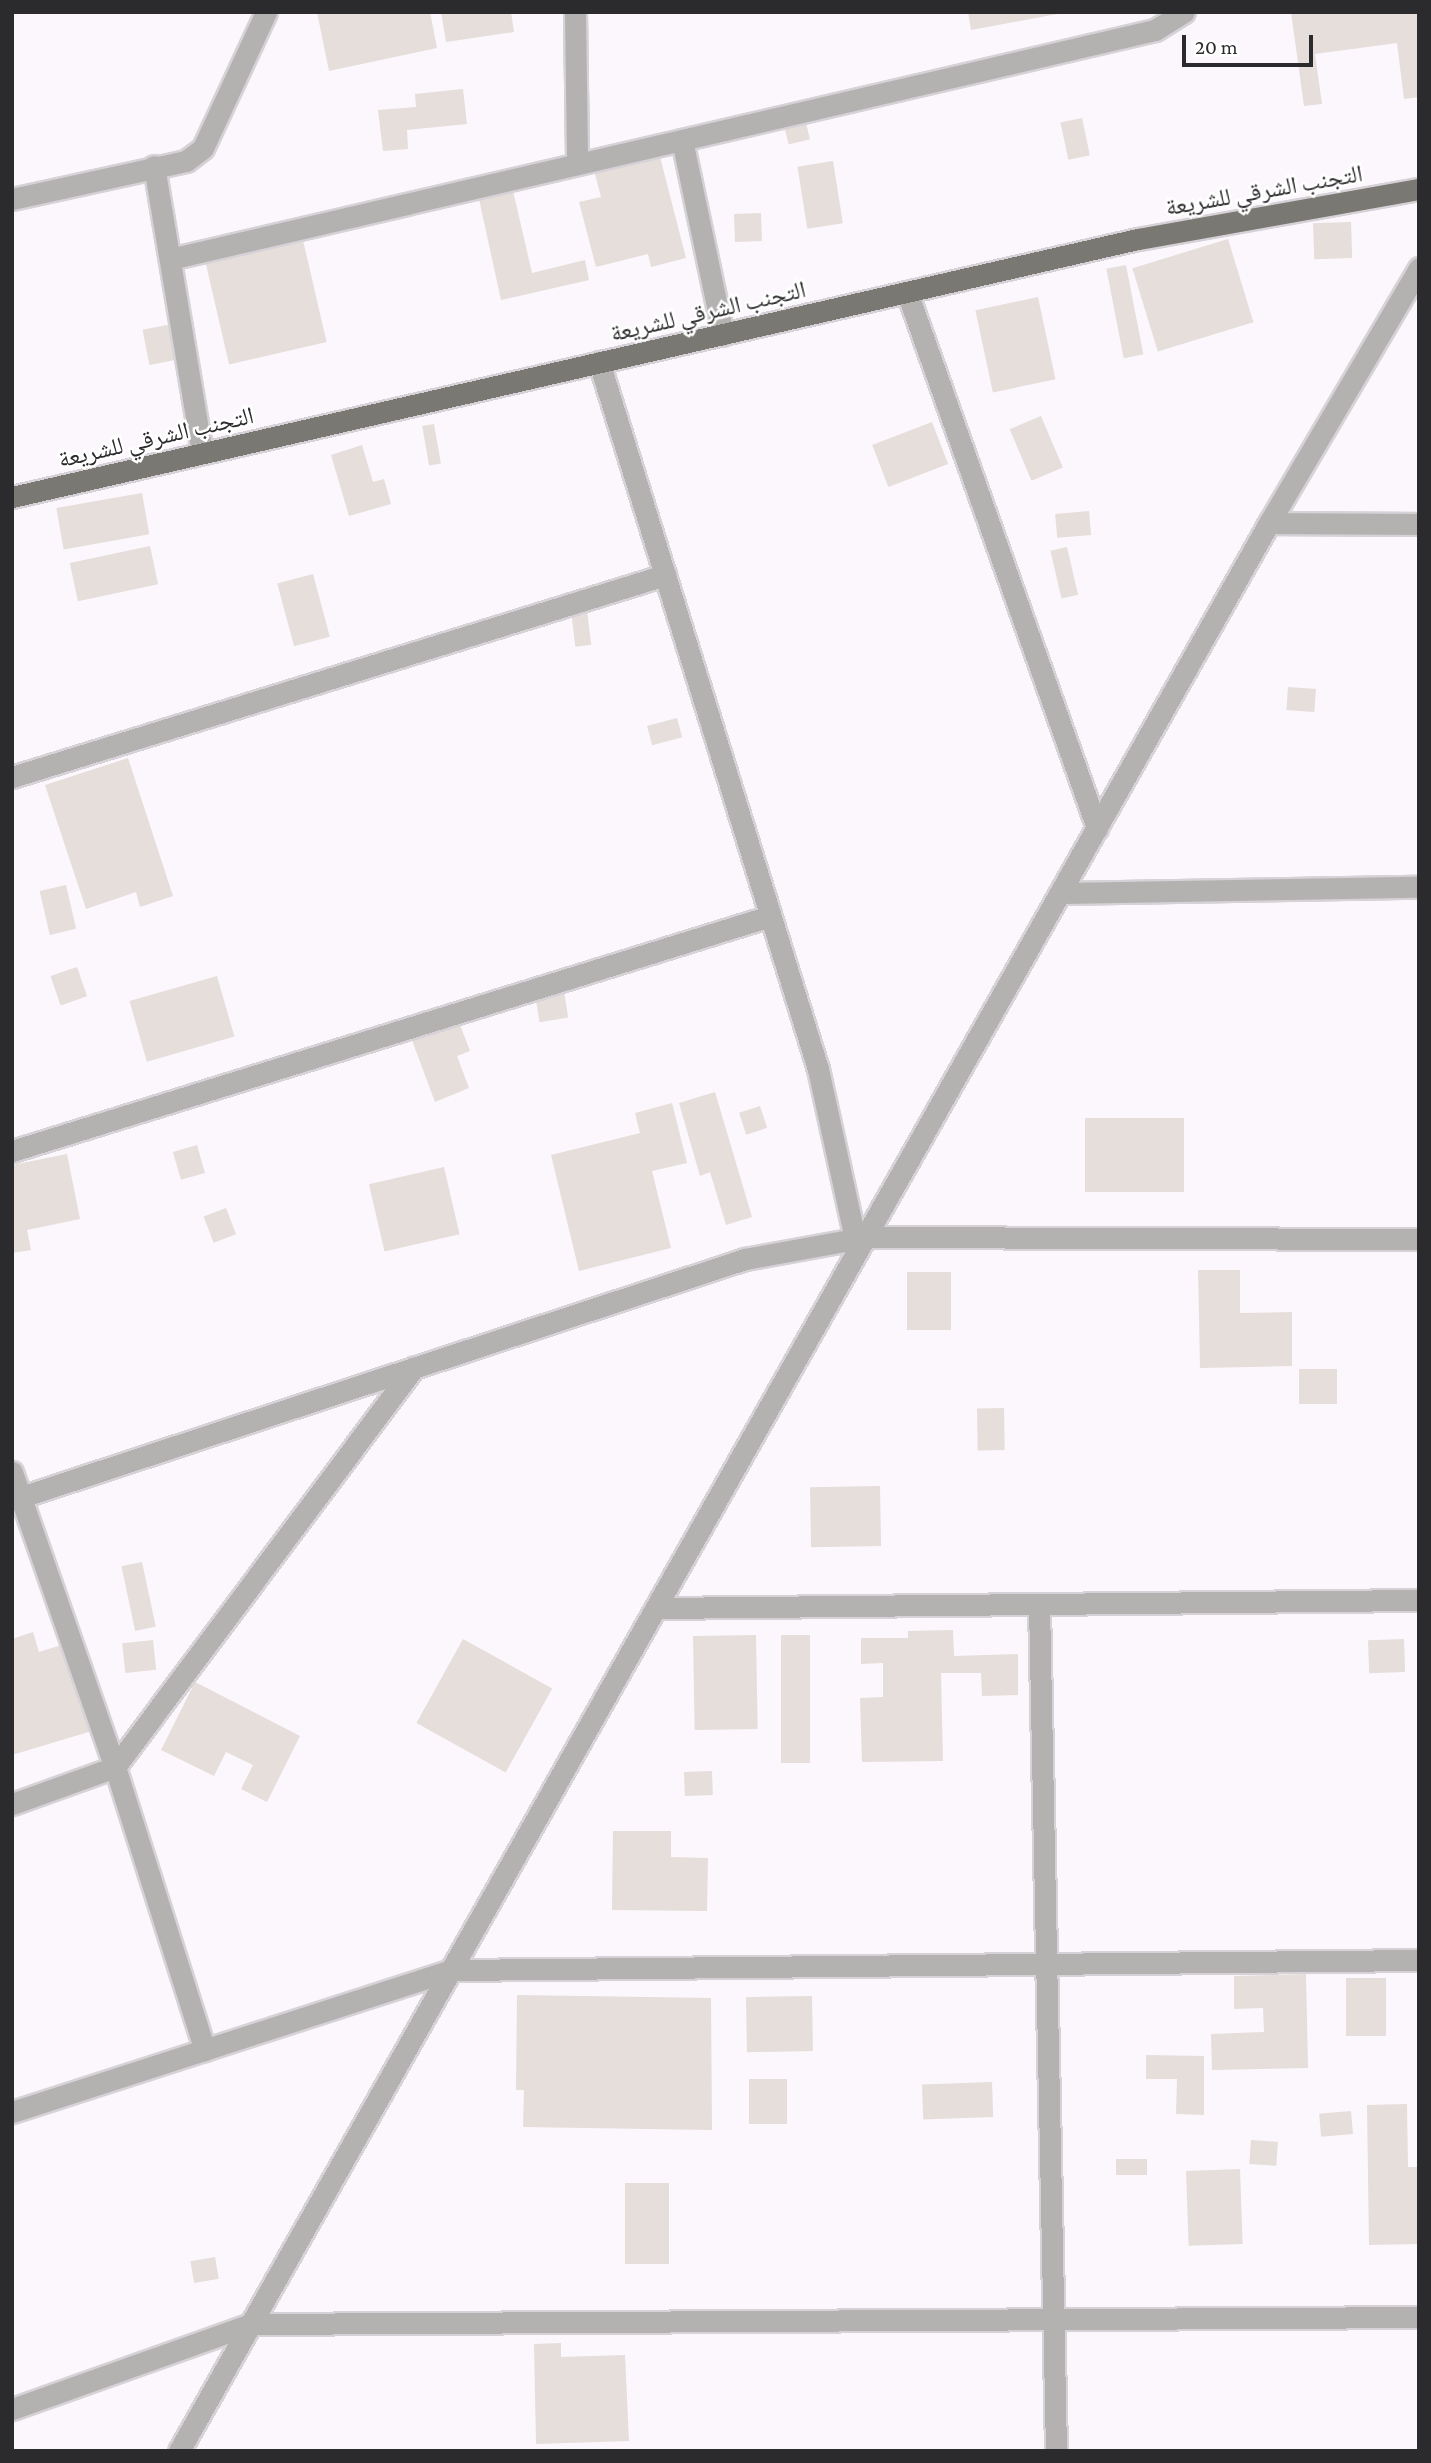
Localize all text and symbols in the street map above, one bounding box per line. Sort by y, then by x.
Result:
scale bar [1186,21,1317,65]
text: 20 m [1195,35,1238,59]
street label: التجنب الشرقي للشريعة [1163,158,1365,222]
street label: التجنب الشرقي للشريعة [608,275,808,347]
street label: التجنب الشرقي للشريعة [56,401,256,473]

